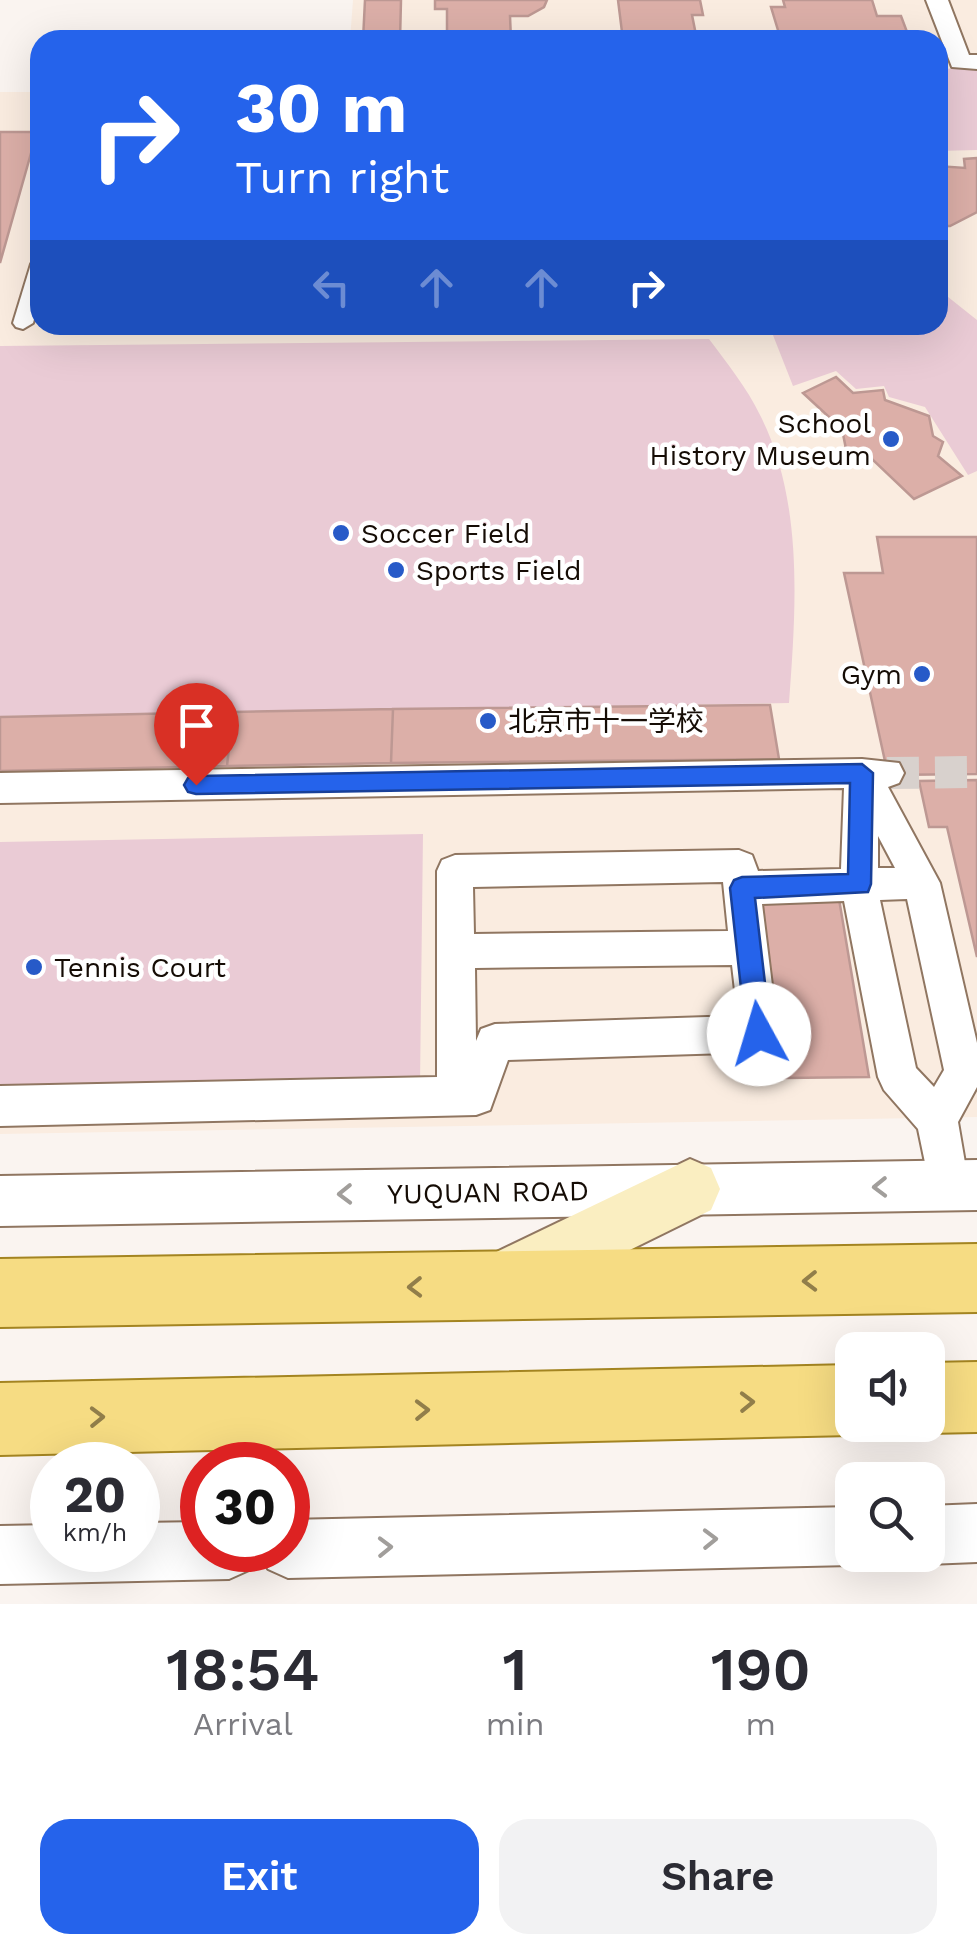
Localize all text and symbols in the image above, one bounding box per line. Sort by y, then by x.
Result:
text: 30 m [235,67,407,149]
icon: right [70,70,200,200]
text: Turn right [235,151,449,204]
icon: left [304,260,359,315]
icon: ahead [409,260,464,315]
icon: ahead [514,260,569,315]
icon: right [619,260,674,315]
place label: School History Museum [649,407,871,472]
marker: School History Museum [880,428,902,450]
place label: Soccer Field [361,517,530,550]
marker: Soccer Field [330,522,352,544]
place label: Sports Field [416,554,582,587]
marker: Sports Field [385,559,407,581]
place label: Gym [841,658,902,691]
marker: Gym [911,663,933,685]
pin [154,683,239,786]
icon: arrive [169,698,224,753]
place label: 北京市十一学校 [508,705,704,738]
marker: 北京市十一学校 [477,710,499,732]
place label: Tennis Court [54,951,226,984]
marker: Tennis Court [23,956,45,978]
position arrow [707,982,811,1086]
street label: YUQUAN ROAD [387,1174,589,1211]
one-way arrow [871,1176,886,1198]
one-way arrow [336,1184,352,1205]
one-way arrow [801,1270,816,1292]
one-way arrow [406,1276,422,1297]
map controls [835,1332,945,1572]
button: sound [835,1332,945,1442]
one-way arrow [740,1392,756,1413]
one-way arrow [415,1399,431,1420]
one-way arrow [90,1406,106,1427]
speed limit sign: 30 [180,1442,310,1572]
button: search [835,1462,945,1572]
text: 20 [64,1465,126,1524]
text: km/h [63,1518,127,1547]
one-way arrow [702,1529,718,1550]
one-way arrow [377,1536,393,1557]
text: 18:54 [166,1634,319,1705]
text: 1 [503,1634,528,1705]
text: 190 [711,1634,811,1705]
text: Arrival [193,1705,293,1743]
text: min [486,1705,544,1743]
text: m [745,1705,776,1743]
button: Exit [40,1819,479,1934]
button: Share [499,1819,937,1934]

